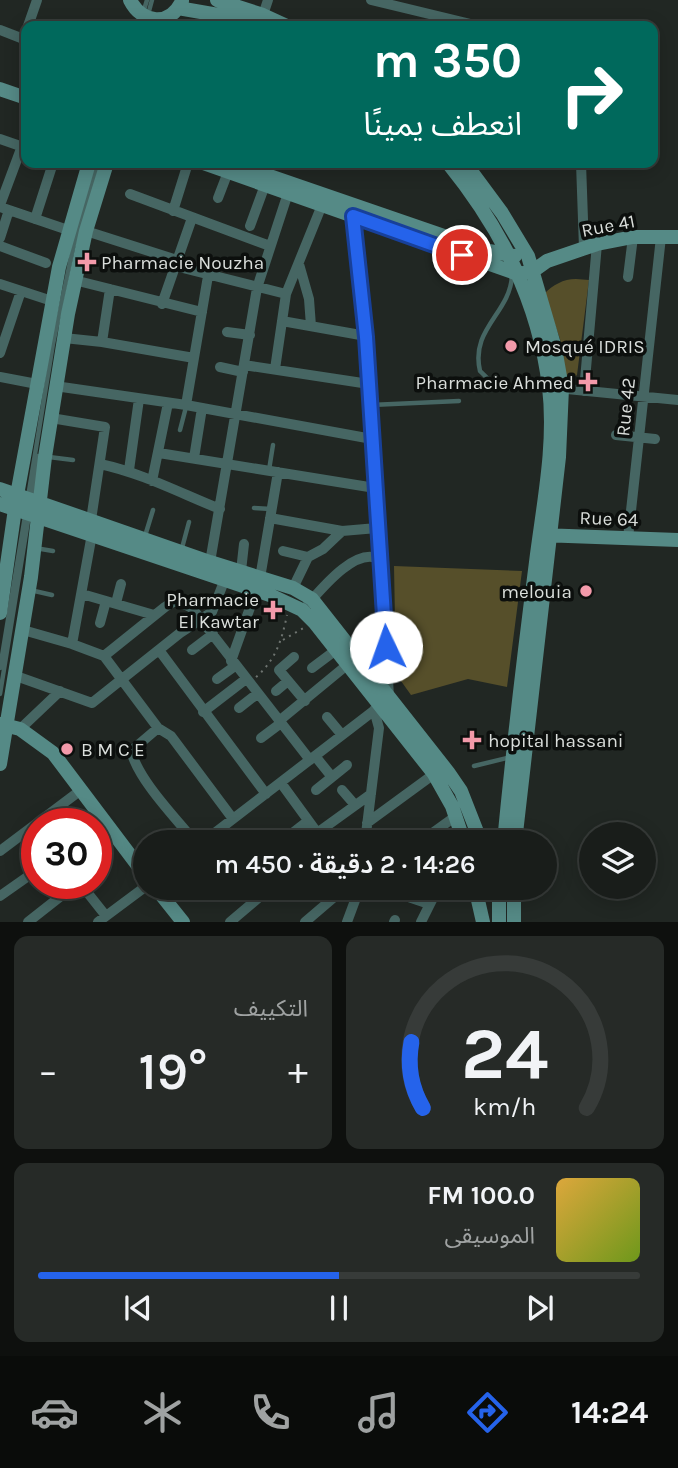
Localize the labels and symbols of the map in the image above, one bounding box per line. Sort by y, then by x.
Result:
street label: Rue 41 [579,210,637,242]
pin [432,225,492,285]
place label: Pharmacie Nouzha [101,252,264,274]
marker: Pharmacie Nouzha [79,254,95,270]
place label: Mosqué IDRIS [525,336,645,358]
marker: Mosqué IDRIS [503,338,519,354]
place label: Pharmacie Ahmed [416,372,574,394]
marker: Pharmacie Ahmed [580,374,596,390]
street label: Rue 42 [612,377,640,438]
street label: Rue 64 [579,507,639,531]
place label: melouia [501,581,572,603]
marker: melouia [578,583,594,599]
place label: Pharmacie El Kawtar [166,589,259,633]
marker: Pharmacie El Kawtar [265,602,281,618]
position arrow [349,610,423,684]
marker: hopital hassani [462,730,482,750]
place label: hopital hassani [488,730,624,752]
place label: B M C E [81,739,145,761]
marker: B M C E [59,741,75,757]
speed limit sign: 30 [21,808,112,899]

